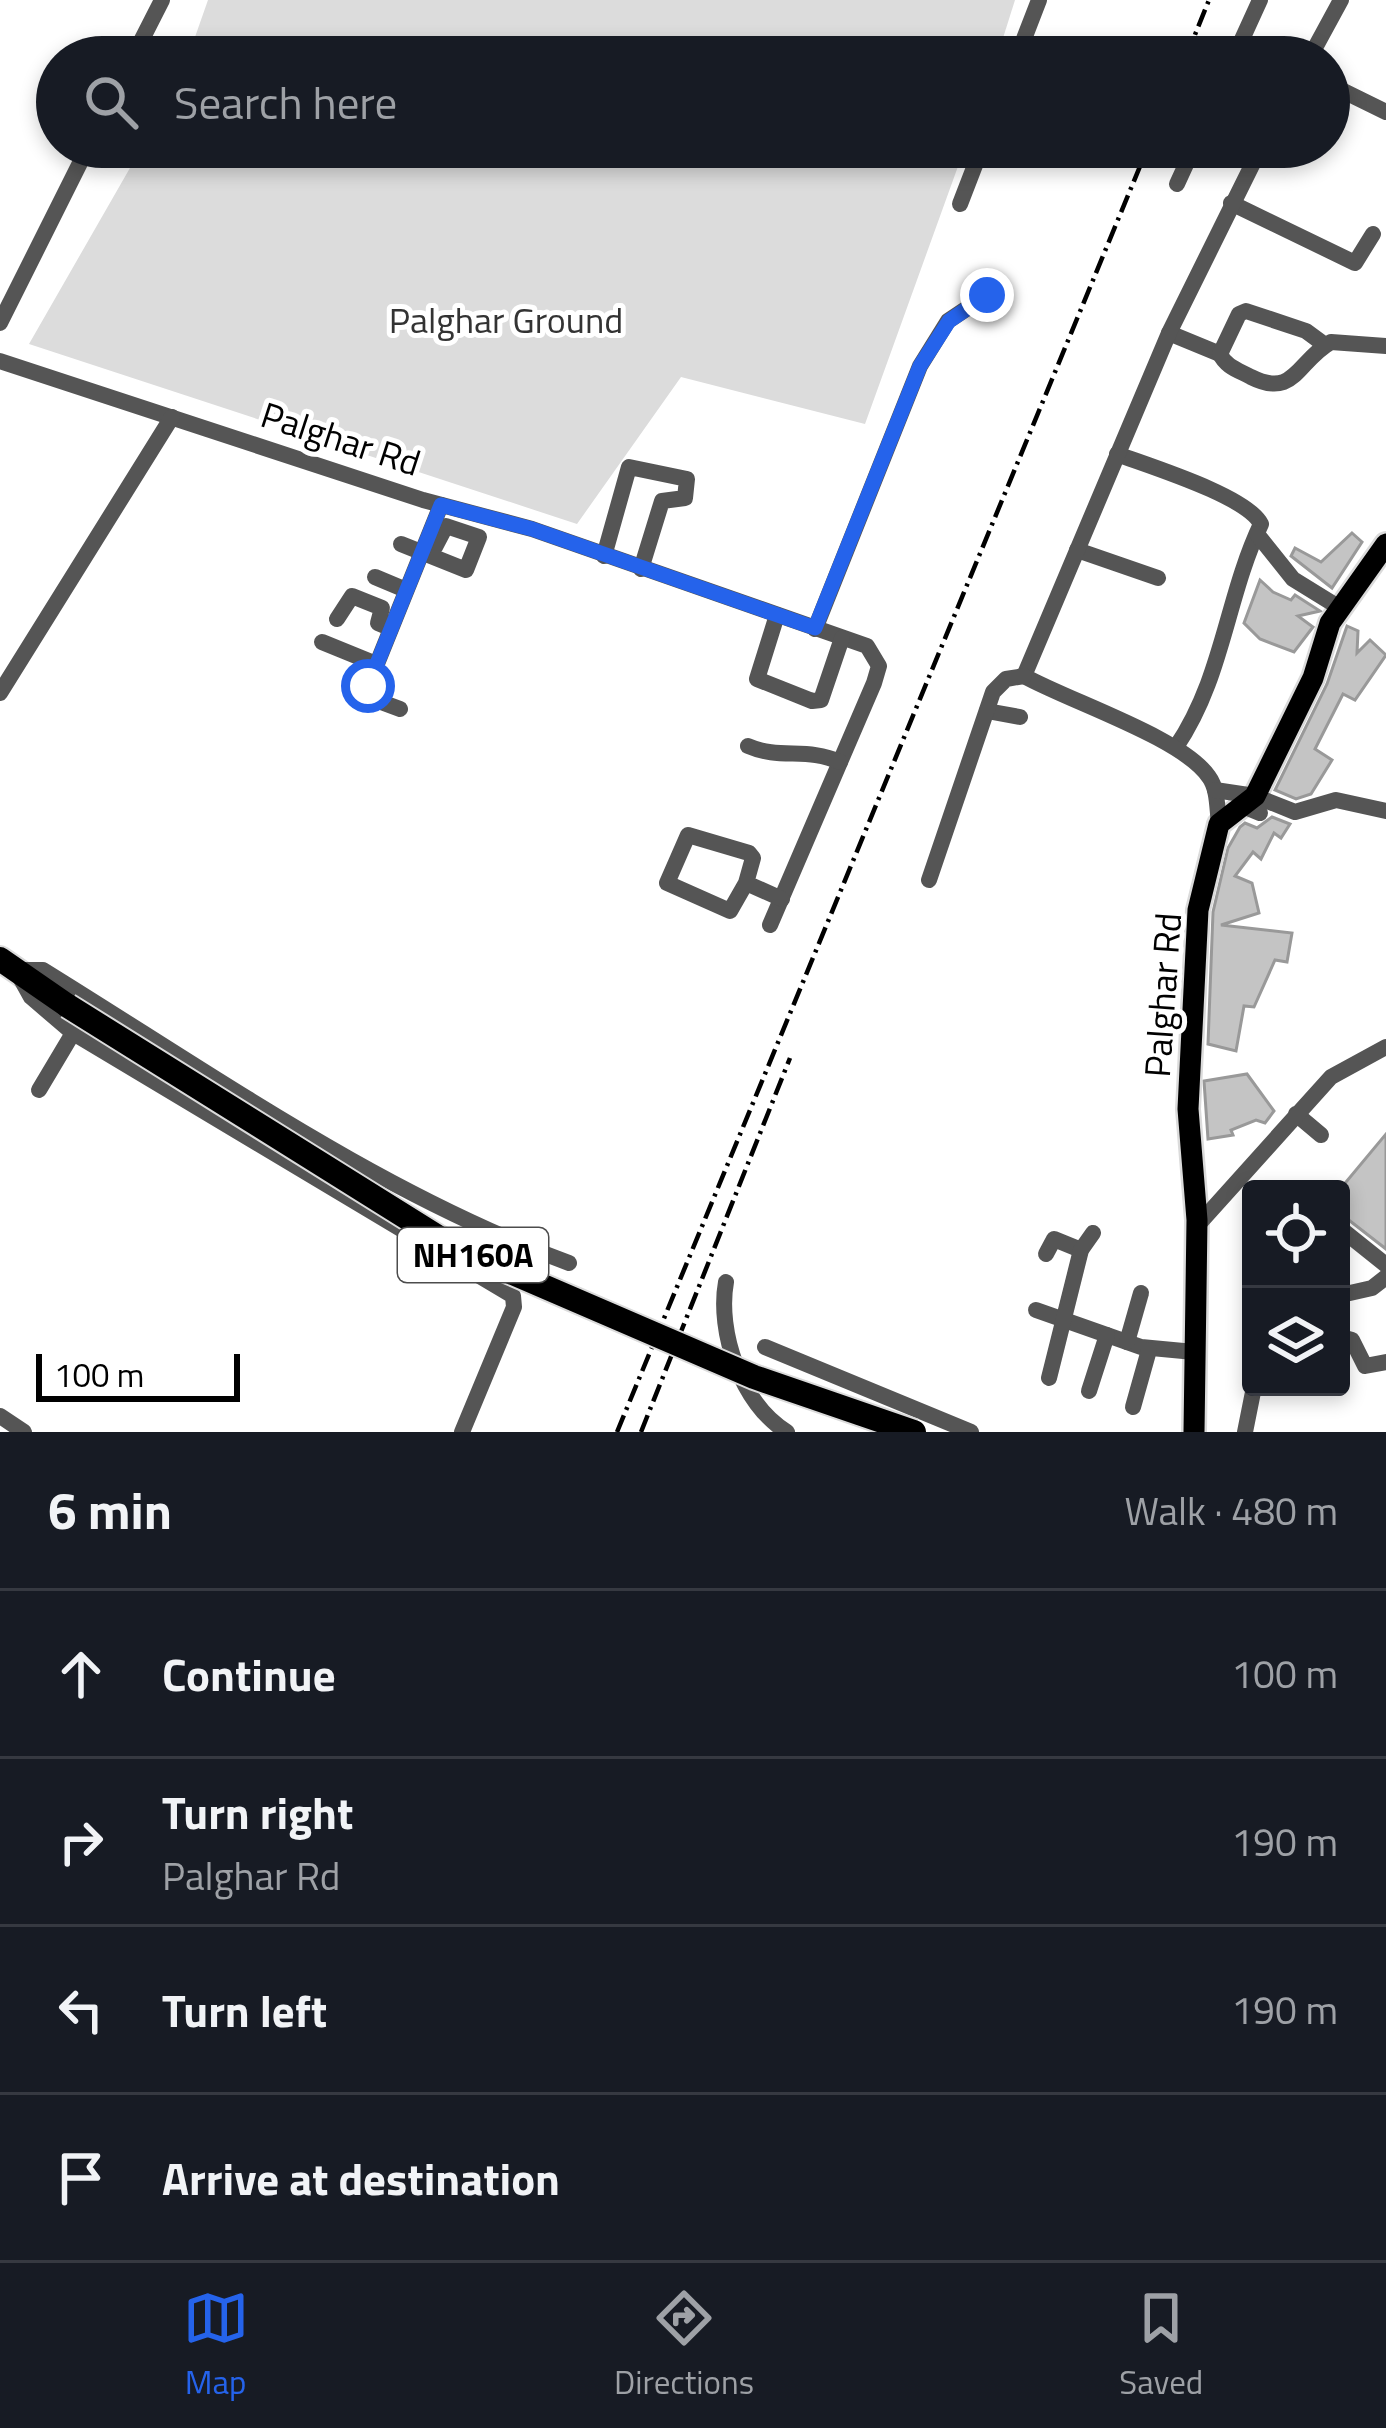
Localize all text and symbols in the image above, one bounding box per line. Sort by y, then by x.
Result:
search box [36,36,1350,168]
text: Search here [174,68,397,136]
icon: search [78,69,144,135]
route end [960,268,1014,322]
park label: Palghar Ground [389,292,623,347]
street label: Palghar Rd [254,386,428,490]
route start [341,659,395,713]
street label: Palghar Rd [1129,911,1195,1079]
map controls [1242,1180,1350,1396]
button: locate [1242,1180,1350,1288]
road number: NH160A [398,1228,548,1282]
button: layers [1242,1288,1350,1396]
scale bar [36,1348,240,1401]
text: 100 m [54,1350,144,1400]
text: 6 min [48,1471,172,1549]
text: Walk · 480 m [1124,1481,1338,1540]
text: Continue [162,1640,336,1708]
icon: ahead [48,1641,114,1707]
text: 100 m [1231,1644,1338,1703]
text: Turn right [162,1778,353,1846]
icon: right [48,1809,114,1875]
text: 190 m [1231,1812,1338,1871]
text: Palghar Rd [162,1846,340,1905]
text: Turn left [162,1976,327,2044]
icon: left [48,1977,114,2043]
text: 190 m [1231,1980,1338,2039]
text: Arrive at destination [162,2144,560,2212]
icon: arrive [48,2145,114,2211]
tab: Map [183,2285,249,2407]
tab: Directions [614,2285,754,2407]
tab: Saved [1119,2285,1203,2407]

